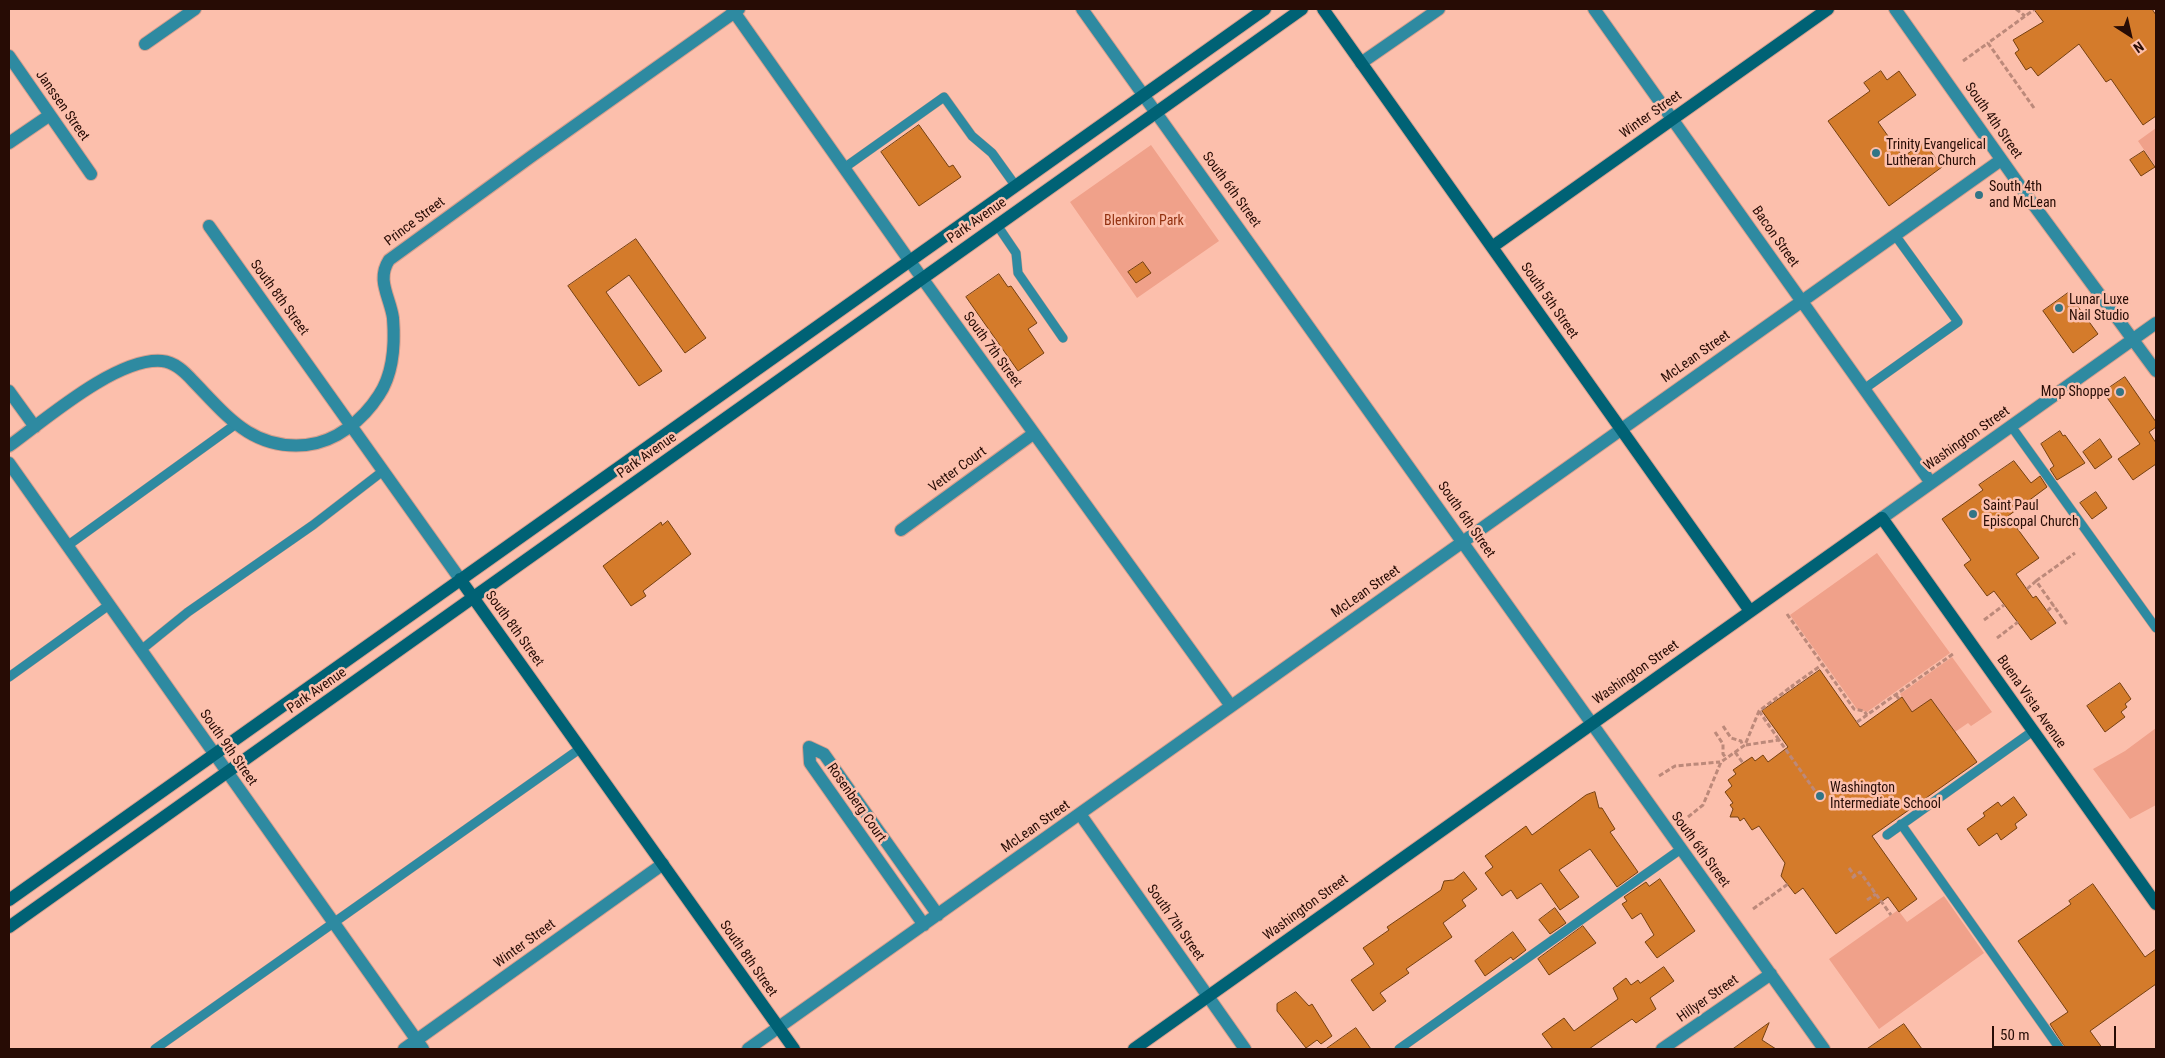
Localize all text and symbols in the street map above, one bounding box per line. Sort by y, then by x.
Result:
north arrow [2105,10,2155,60]
text: N [2131,38,2147,56]
street label: Janssen Street [31,67,93,145]
street label: South 4th Street [1961,80,2025,162]
street label: Winter Street [1617,88,1685,142]
place label: Trinity Evangelical Lutheran Church [1886,137,1986,170]
marker: Trinity Evangelical Lutheran Church [1870,147,1882,159]
street label: South 6th Street [1198,149,1264,231]
place label: South 4th and McLean [1989,179,2056,212]
marker: South 4th and McLean [1973,189,1985,201]
street label: Prince Street [382,194,448,250]
street label: Park Avenue [944,194,1010,248]
street label: Bacon Street [1748,203,1802,271]
park label: Blenkiron Park [1104,213,1184,229]
street label: South 8th Street [246,257,312,339]
street label: South 5th Street [1517,260,1581,342]
place label: Lunar Luxe Nail Studio [2069,292,2129,324]
marker: Lunar Luxe Nail Studio [2053,302,2065,314]
street label: South 7th Street [959,309,1025,391]
street label: McLean Street [1659,327,1733,387]
place label: Mop Shoppe [2041,384,2110,400]
marker: Mop Shoppe [2114,386,2126,398]
street label: Washington Street [1921,403,2013,475]
street label: Park Avenue [614,429,680,483]
street label: Vetter Court [926,444,990,496]
street label: South 6th Street [1434,479,1498,561]
place label: Saint Paul Episcopal Church [1983,498,2079,530]
marker: Saint Paul Episcopal Church [1967,508,1979,520]
street label: McLean Street [1329,562,1403,622]
street label: South 8th Street [481,588,547,670]
street label: Washington Street [1590,637,1682,709]
street label: Buena Vista Avenue [1993,652,2069,752]
street label: Park Avenue [284,664,350,718]
street label: South 9th Street [196,707,260,789]
street label: Rosenberg Court [823,760,889,846]
place label: Washington Intermediate School [1830,780,1941,812]
marker: Washington Intermediate School [1814,790,1826,802]
street label: McLean Street [999,797,1073,857]
street label: South 6th Street [1667,809,1733,891]
street label: Washington Street [1260,872,1352,944]
street label: South 7th Street [1143,882,1207,964]
street label: Winter Street [491,916,559,972]
street label: South 8th Street [716,918,780,1000]
street label: Hillyer Street [1674,972,1742,1026]
scale bar [1995,1016,2119,1048]
text: 50 m [2000,1026,2030,1044]

